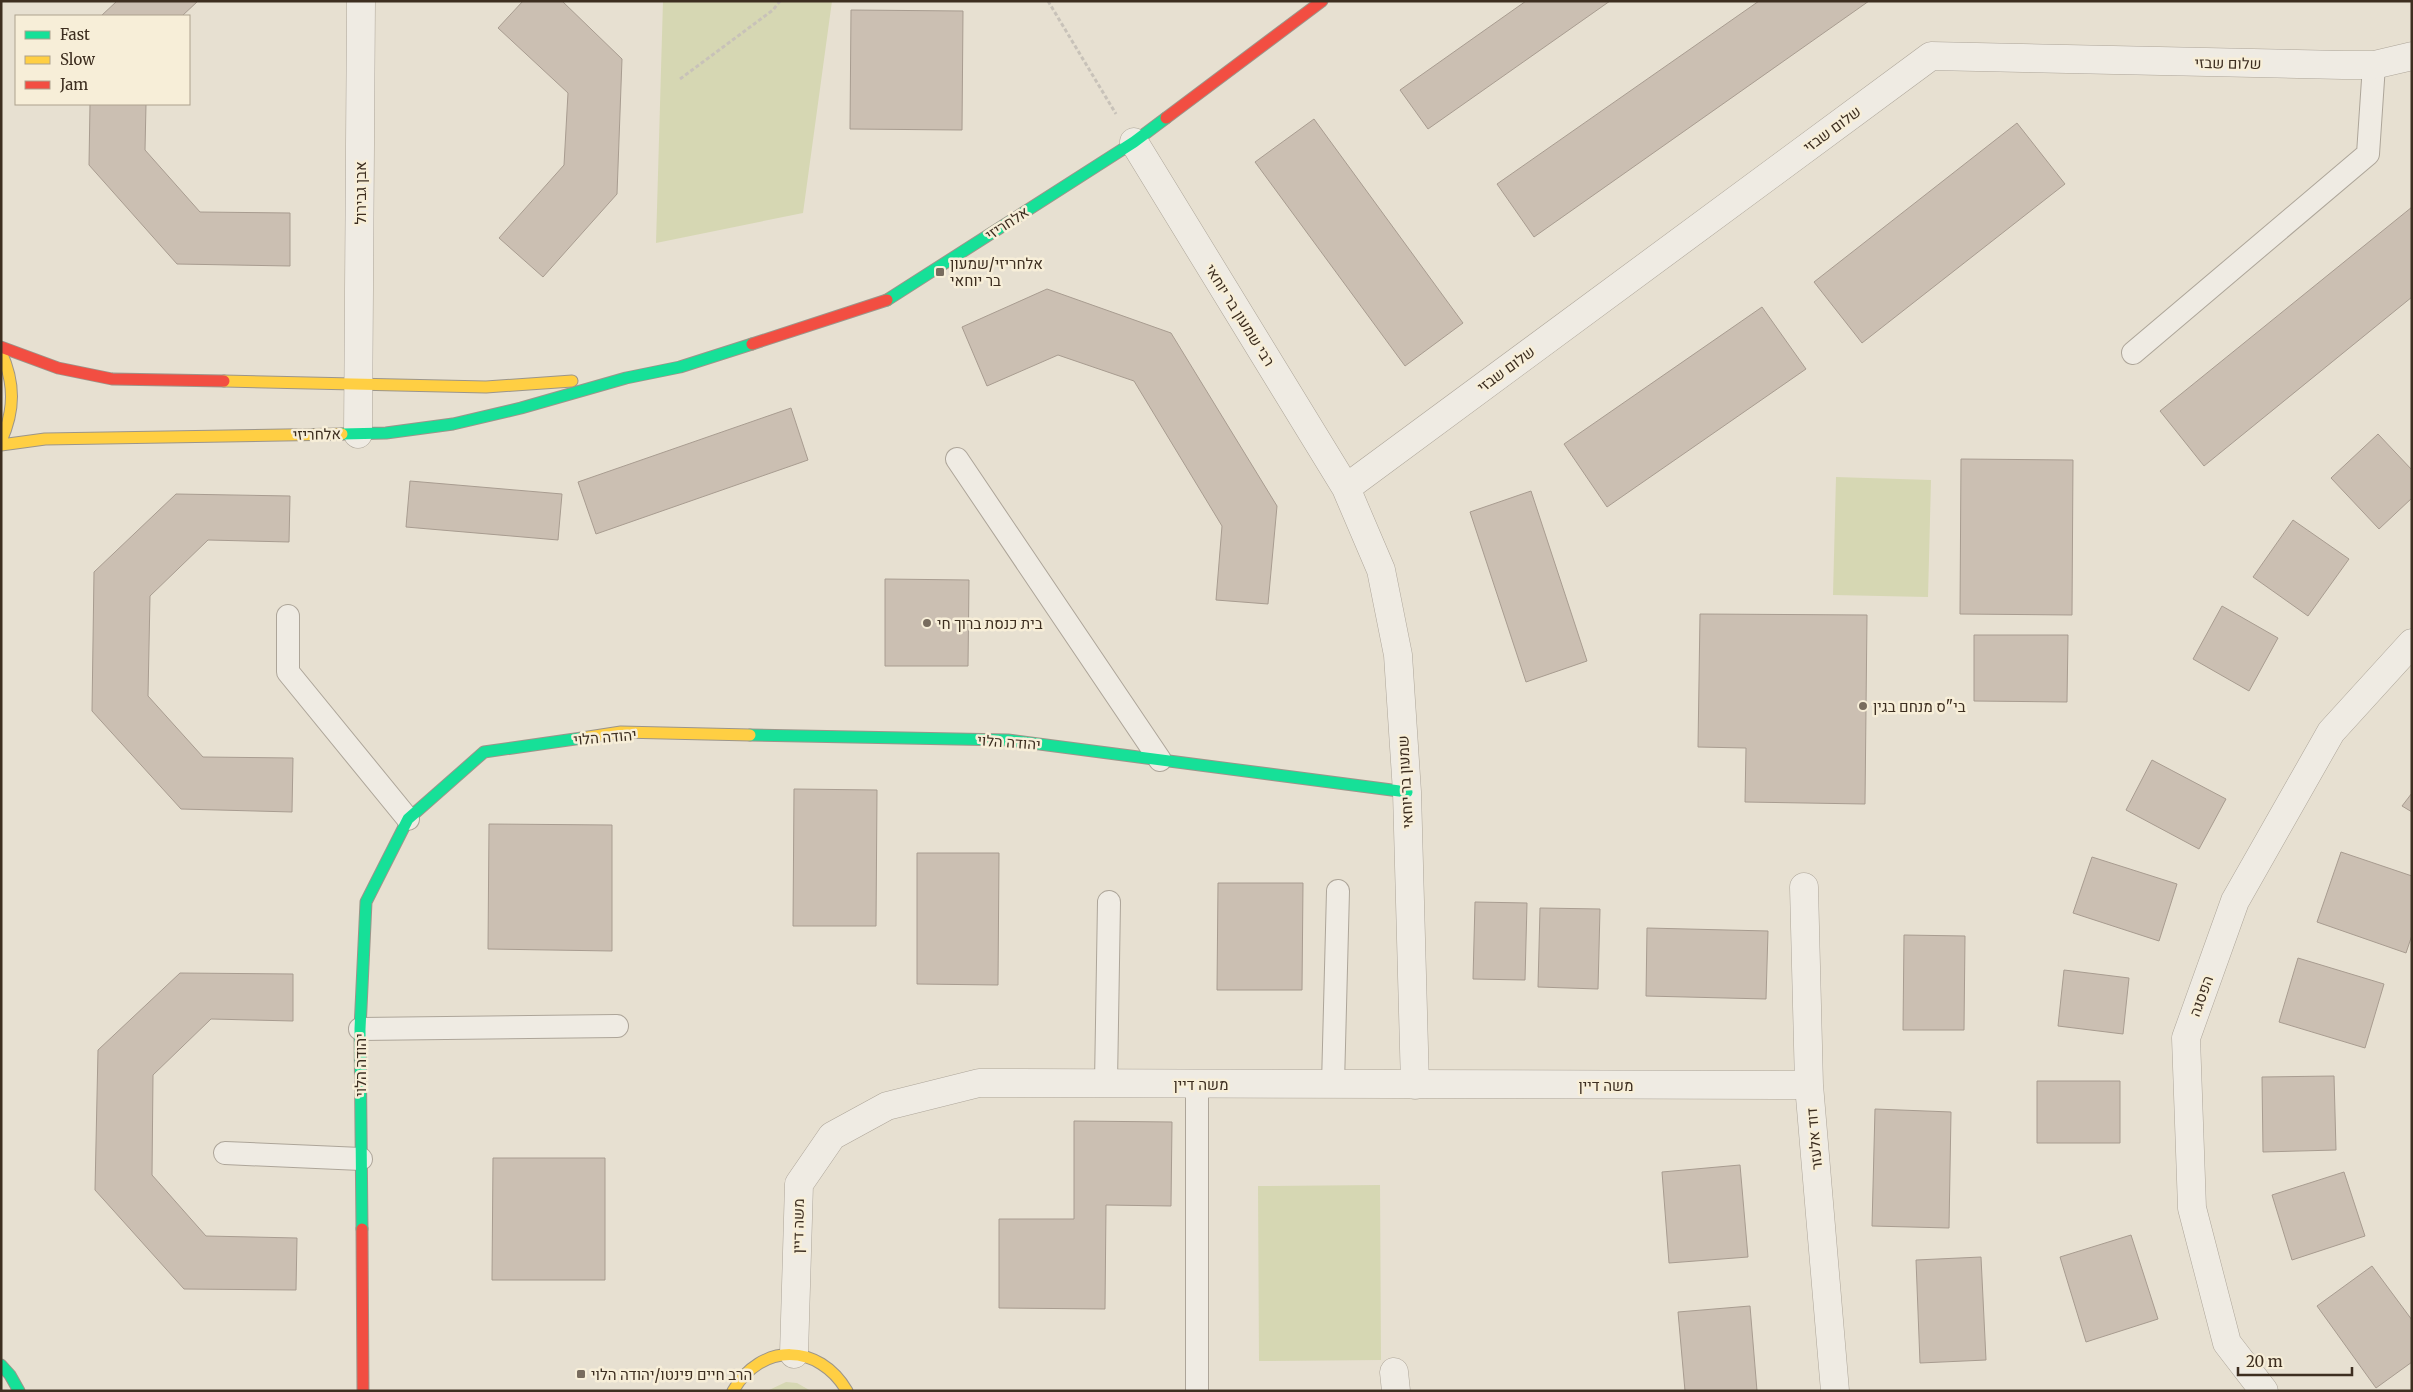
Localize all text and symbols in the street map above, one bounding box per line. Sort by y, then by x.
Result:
legend [15,15,190,105]
text: Fast [60,25,90,44]
text: Slow [60,50,95,69]
street label: שלום שבזי [2194,53,2262,73]
text: Jam [59,75,88,94]
street label: שלום שבזי [1799,102,1865,156]
street label: אבן גבירול [351,161,370,225]
street label: אלחריזי [982,202,1032,244]
place label: אלחריזי/שמעון בר יוחאי [950,254,1043,290]
street label: רבי שמעון בר יוחאי [1201,260,1279,370]
marker: אלחריזי/שמעון בר יוחאי [934,266,946,278]
street label: שלום שבזי [1473,342,1539,396]
street label: אלחריזי [293,424,341,444]
place label: בית כנסת ברוך חי [937,614,1043,633]
marker: בית כנסת ברוך חי [921,617,933,629]
place label: בי"ס מנחם בגין [1873,697,1966,716]
marker: בי"ס מנחם בגין [1857,700,1869,712]
street label: יהודה הלוי [573,725,637,749]
street label: יהודה הלוי [977,730,1041,754]
street label: שמעון בר יוחאי [1393,735,1417,829]
street label: הפסגה [2185,973,2217,1019]
street label: יהודה הלוי [351,1033,370,1097]
street label: משה דיין [1174,1075,1228,1094]
street label: משה דיין [1579,1076,1633,1095]
street label: דוד אלעזר [1802,1107,1826,1171]
street label: משה דיין [788,1198,808,1254]
scale bar [2238,1344,2352,1376]
text: 20 m [2246,1352,2283,1371]
place label: הרב חיים פינטו/יהודה הלוי [591,1365,752,1384]
marker: הרב חיים פינטו/יהודה הלוי [575,1368,587,1380]

